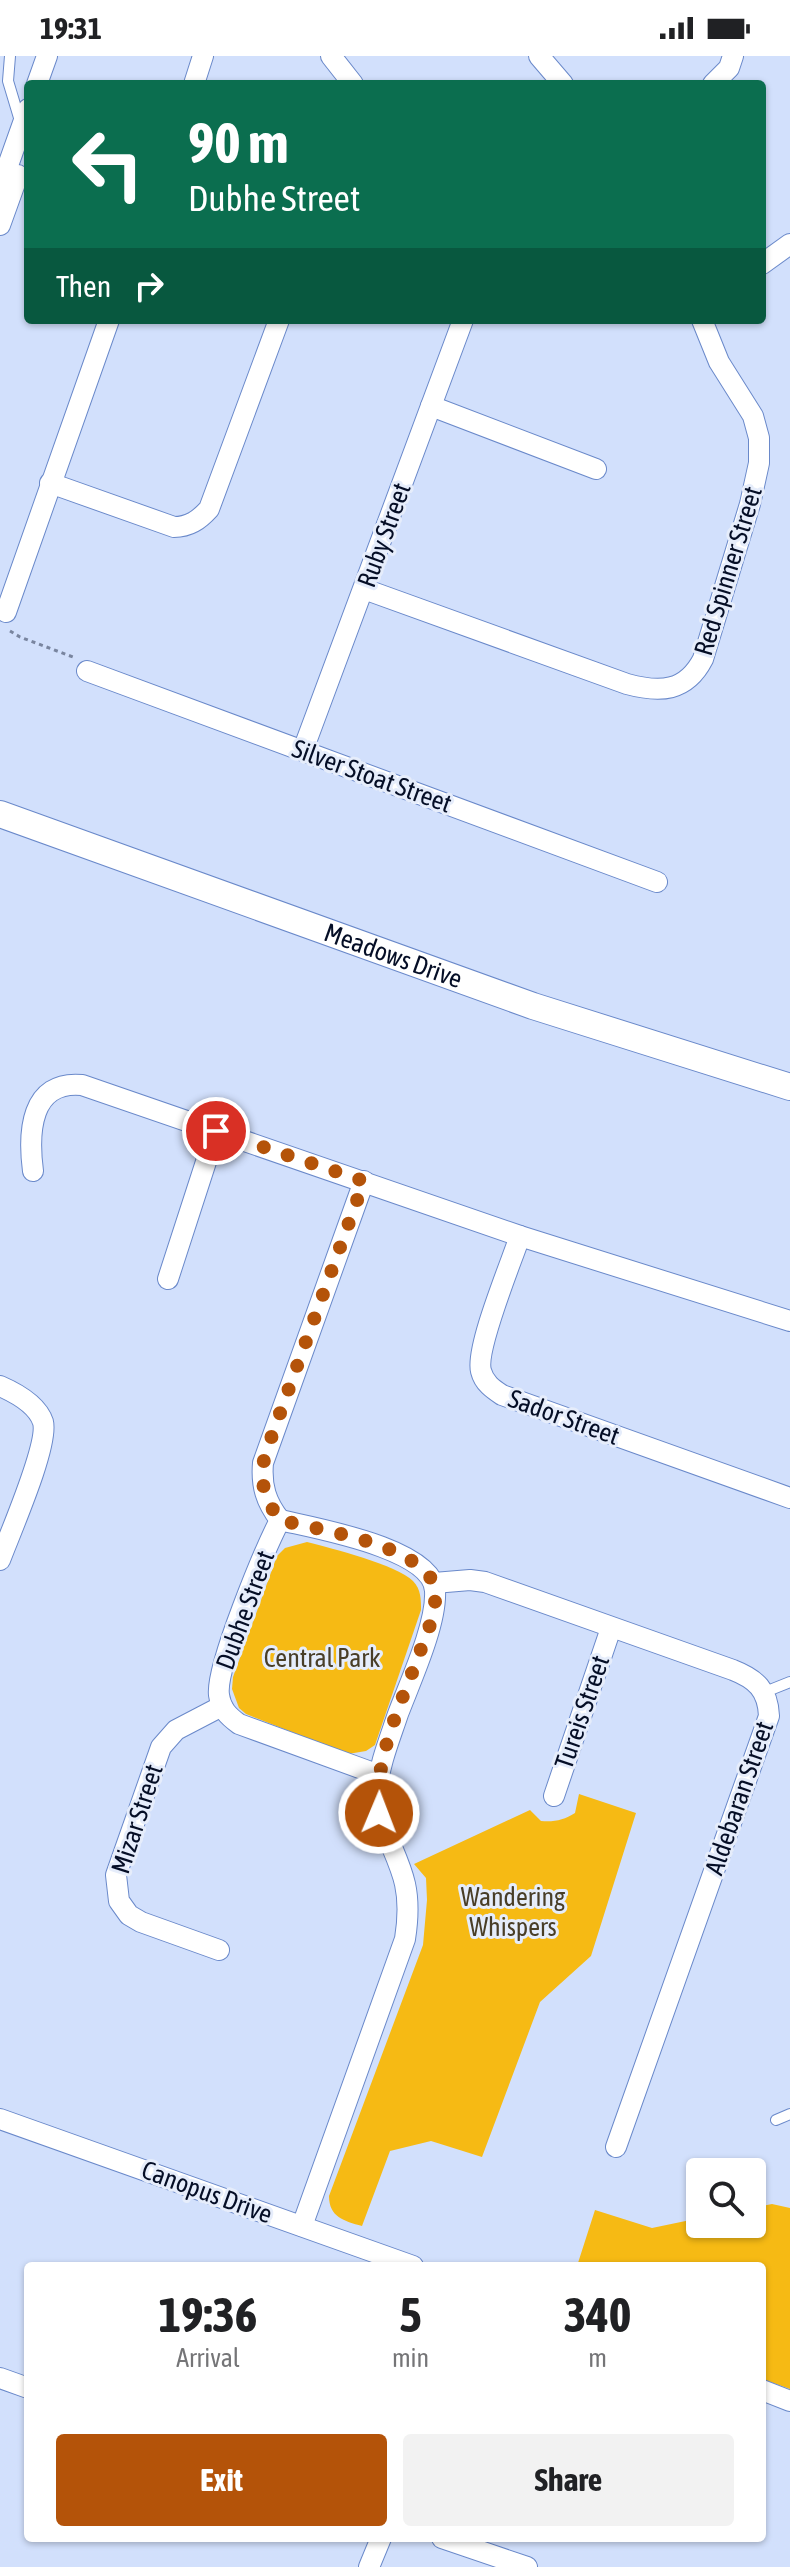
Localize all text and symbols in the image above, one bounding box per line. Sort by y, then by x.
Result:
text: 19:31 [40,11,102,45]
text: 90 m [188,111,289,175]
icon: left [56,112,160,216]
text: Dubhe Street [188,177,360,219]
icon: right [127,264,171,308]
text: Then [56,269,111,303]
street label: Ruby Street [351,479,417,591]
street label: Red Spinner Street [688,483,768,659]
street label: Silver Stoat Street [288,733,456,819]
street label: Meadows Drive [320,917,466,994]
pin [182,1097,250,1165]
icon: arrive [194,1109,238,1153]
street label: Sador Street [504,1383,624,1451]
street label: Dubhe Street [210,1546,280,1674]
park label: Central Park [264,1643,380,1673]
street label: Tureis Street [549,1651,615,1773]
street label: Aldebaran Street [699,1717,779,1879]
street label: Mizar Street [105,1761,169,1877]
position arrow [337,1771,421,1855]
park label: Wandering Whispers [461,1882,566,1942]
street label: Canopus Drive [138,2155,276,2229]
map controls [686,2158,766,2238]
button: search [686,2158,766,2238]
text: 19:36 [159,2287,257,2342]
text: 5 [399,2287,422,2342]
text: 340 [564,2287,631,2342]
text: Arrival [176,2343,240,2373]
text: min [392,2343,429,2373]
text: m [588,2343,607,2373]
button: Exit [56,2434,387,2526]
button: Share [403,2434,734,2526]

